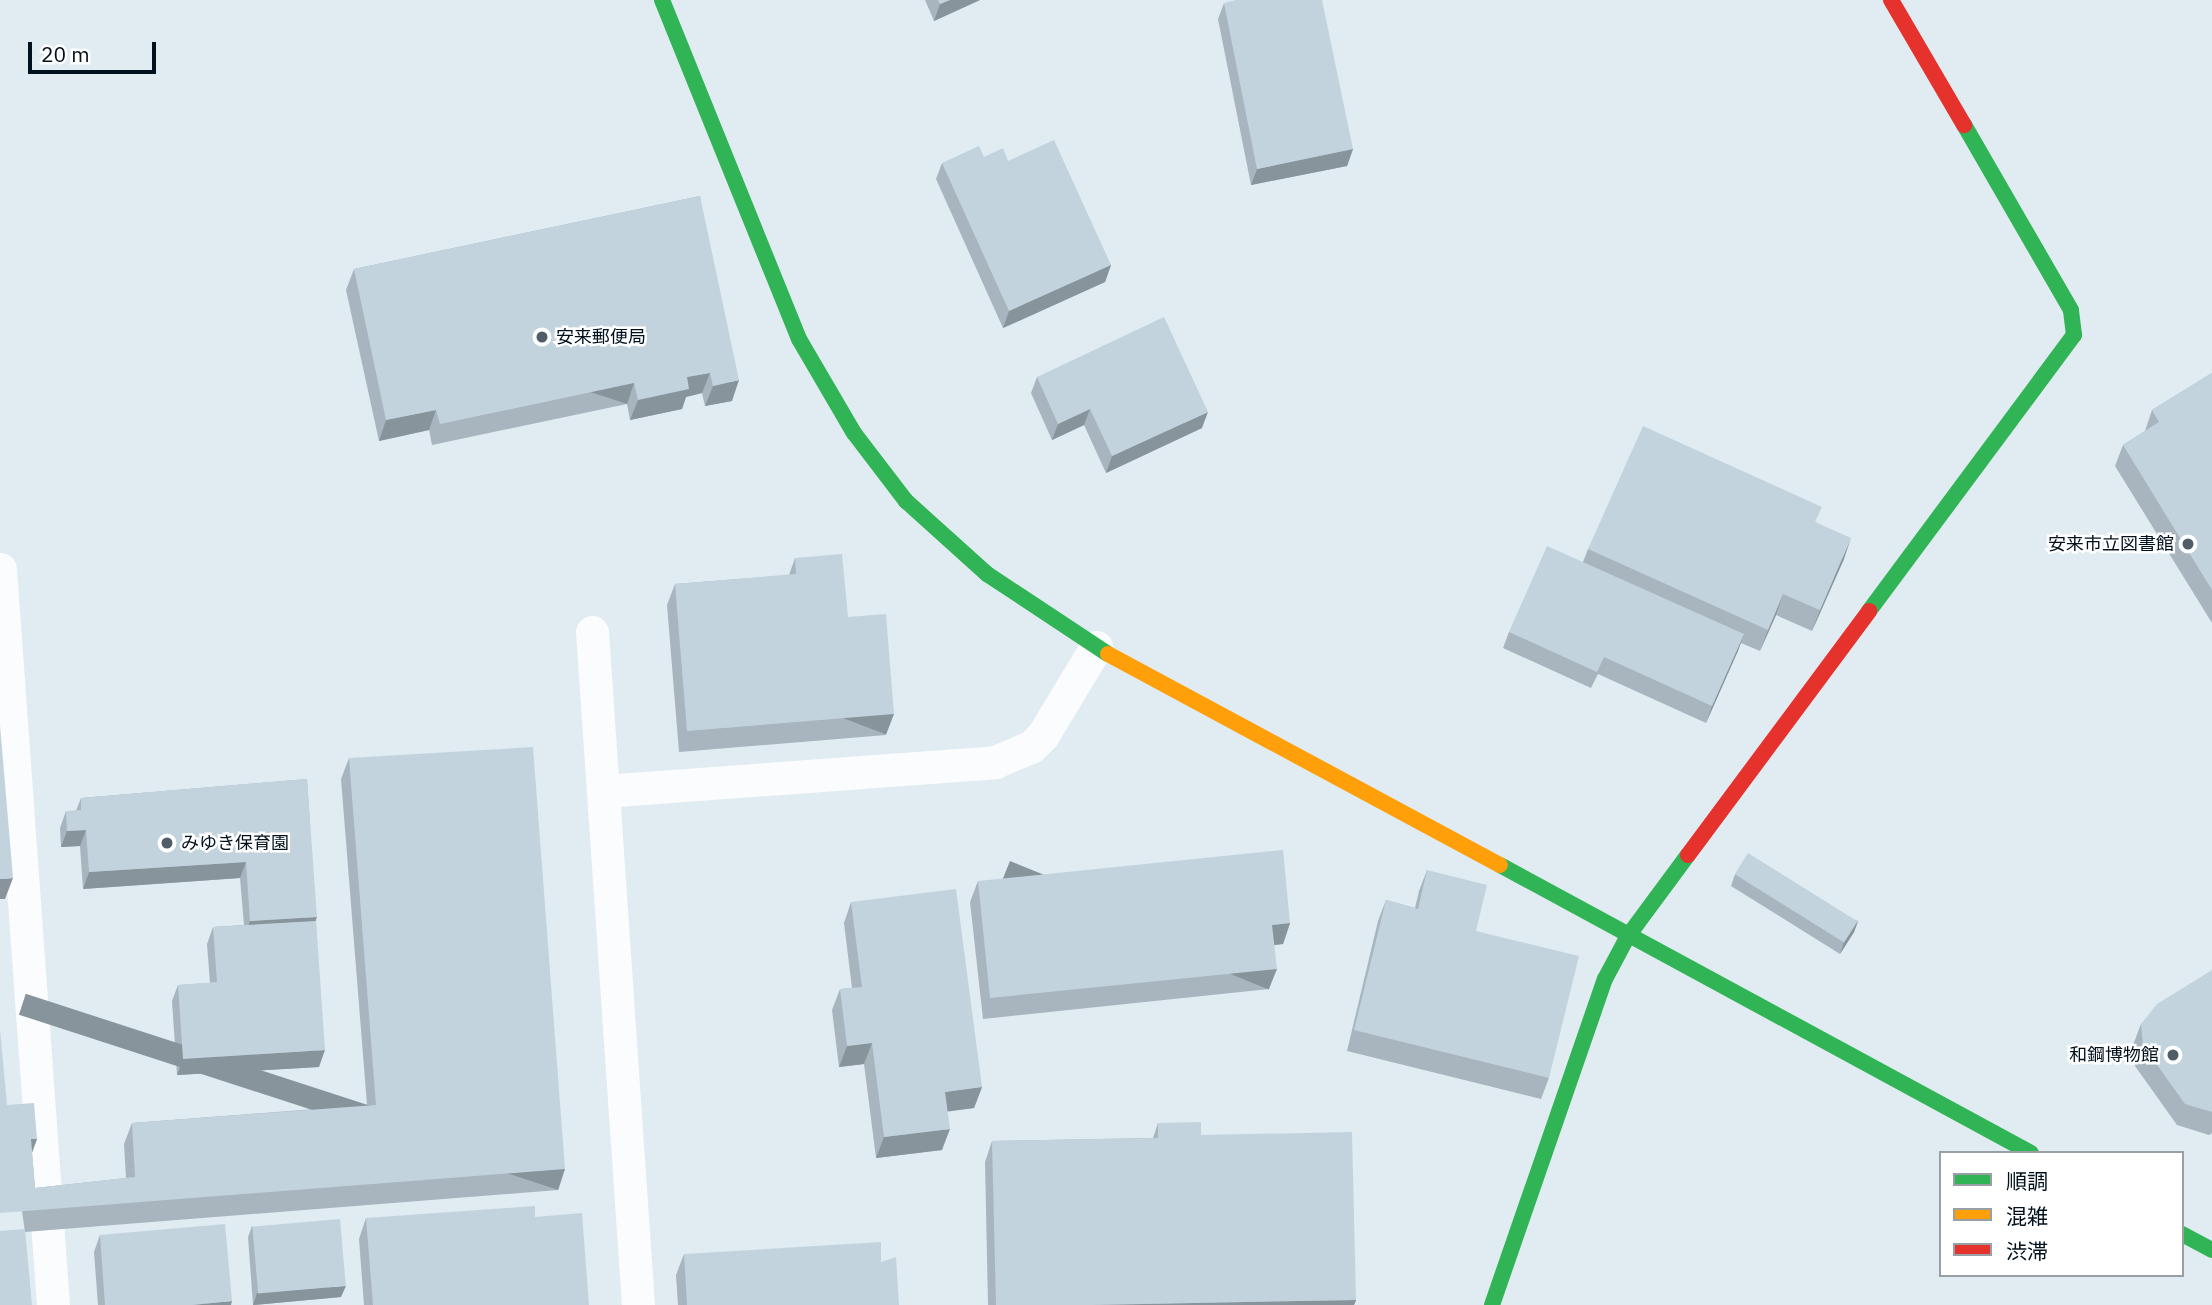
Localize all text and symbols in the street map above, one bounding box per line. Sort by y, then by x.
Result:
scale bar [32,28,159,72]
text: 20 m [41,40,90,68]
place label: 安来郵便局 [556,326,646,348]
marker: 安来郵便局 [534,329,550,345]
place label: 安来市立図書館 [2048,533,2174,555]
marker: 安来市立図書館 [2180,536,2196,552]
place label: みゆき保育園 [181,832,289,854]
marker: みゆき保育園 [159,835,175,851]
place label: 和鋼博物館 [2069,1044,2159,1066]
marker: 和鋼博物館 [2165,1047,2181,1063]
legend [1939,1151,2184,1277]
text: 順調 [2006,1167,2048,1195]
text: 混雑 [2006,1202,2048,1230]
text: 渋滞 [2006,1237,2048,1265]

